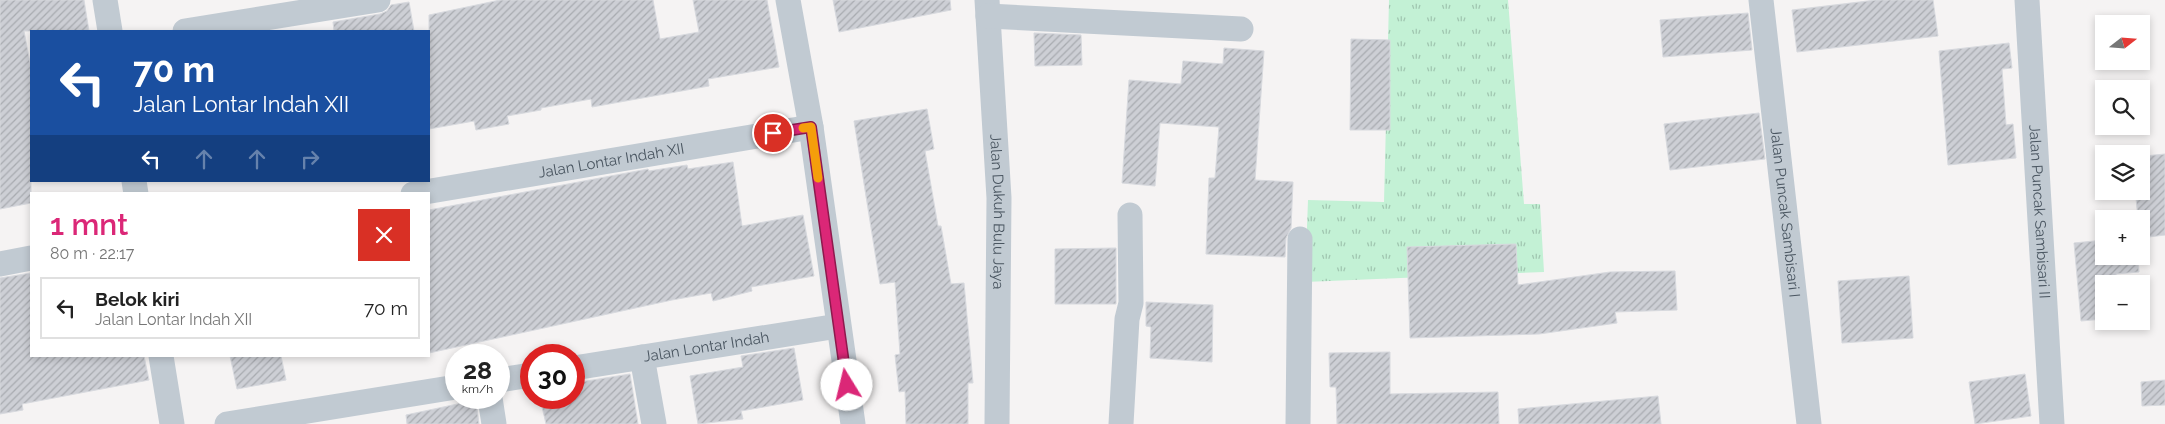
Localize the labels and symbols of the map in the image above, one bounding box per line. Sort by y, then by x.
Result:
north arrow [2095,15,2150,70]
pin [752,112,794,154]
street label: Jalan Puncak Sambisari II [2025,124,2054,299]
street label: Jalan Puncak Sambisari I [1767,127,1804,298]
street label: Jalan Dukuh Bulu Jaya [986,133,1008,290]
street label: Jalan Lontar Indah XII [537,139,686,182]
street label: Jalan Lontar Indah [642,328,770,366]
speed limit sign: 30 [520,344,585,409]
position arrow [820,358,872,410]

